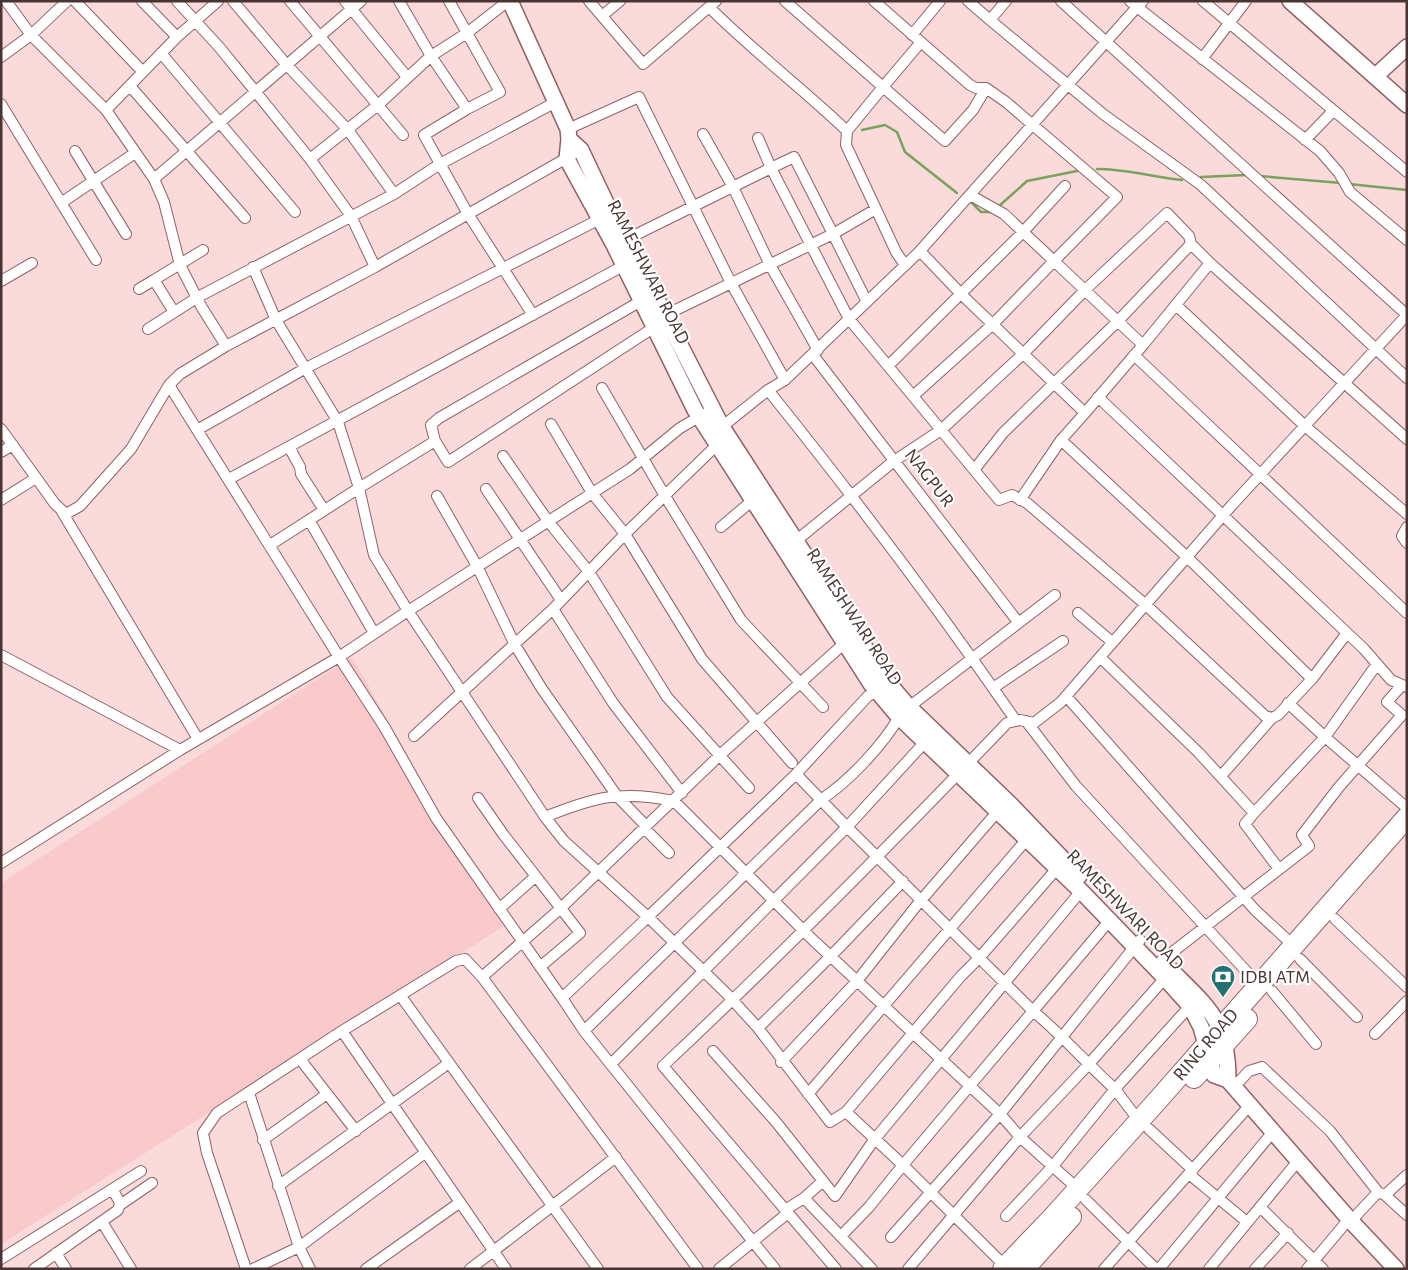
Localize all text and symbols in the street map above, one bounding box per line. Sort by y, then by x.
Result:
street label: RAMESHWARI ROAD [603,197,693,347]
street label: NAGPUR [901,446,957,510]
street label: RAMESHWARI ROAD [803,545,905,689]
street label: RAMESHWARI ROAD [1063,846,1187,974]
bank icon: IDBI ATM [1210,964,1236,998]
place label: IDBI ATM [1240,968,1310,987]
street label: RING ROAD [1170,1005,1242,1085]

